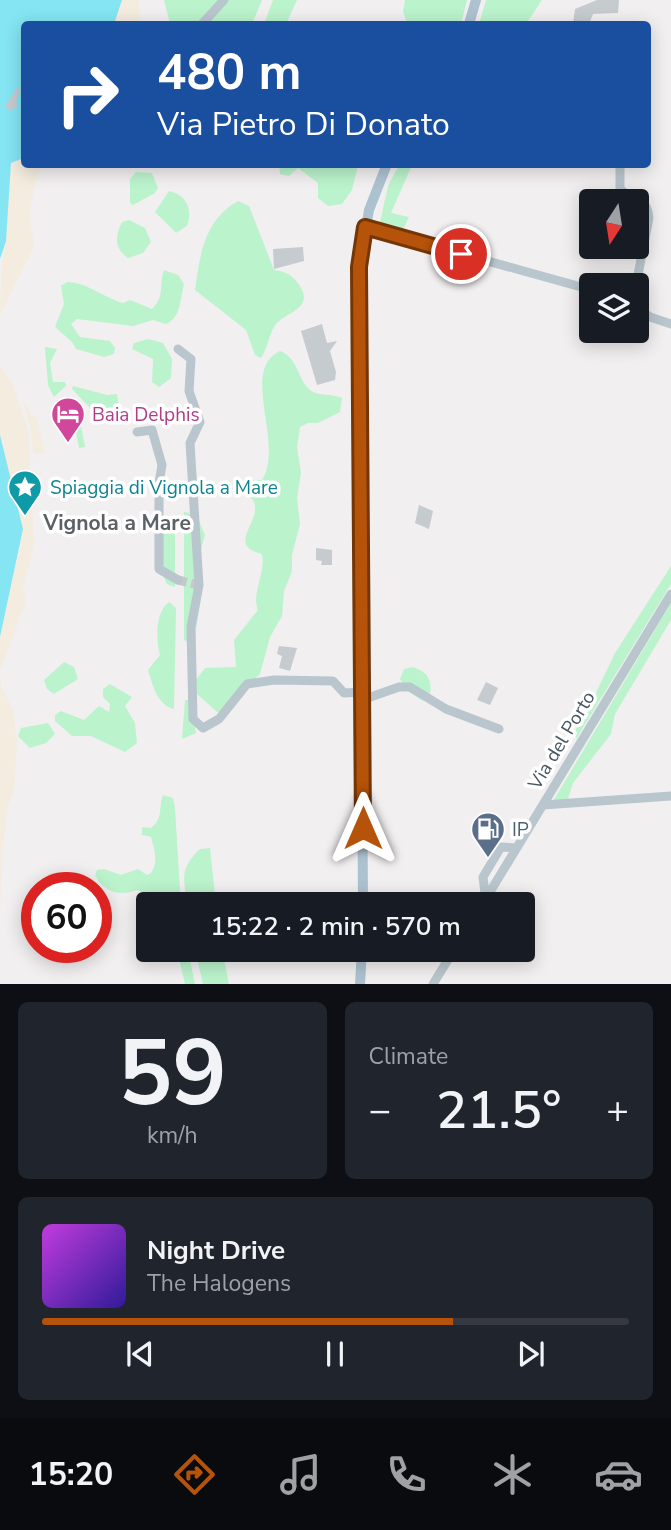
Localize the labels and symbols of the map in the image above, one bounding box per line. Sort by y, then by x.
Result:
north arrow [579,189,649,259]
pin [431,224,491,284]
hotel icon: Baia Delphis [49,395,87,444]
place label: Baia Delphis [92,402,200,428]
place icon: Spiaggia di Vignola a Mare [6,468,44,517]
place label: Spiaggia di Vignola a Mare [50,475,278,501]
district label: Vignola a Mare [42,509,191,537]
street label: Via del Porto [522,686,602,796]
position arrow [326,791,400,865]
fuel station icon: IP [469,810,507,859]
place label: IP [512,817,529,843]
speed limit sign: 60 [21,872,112,963]

